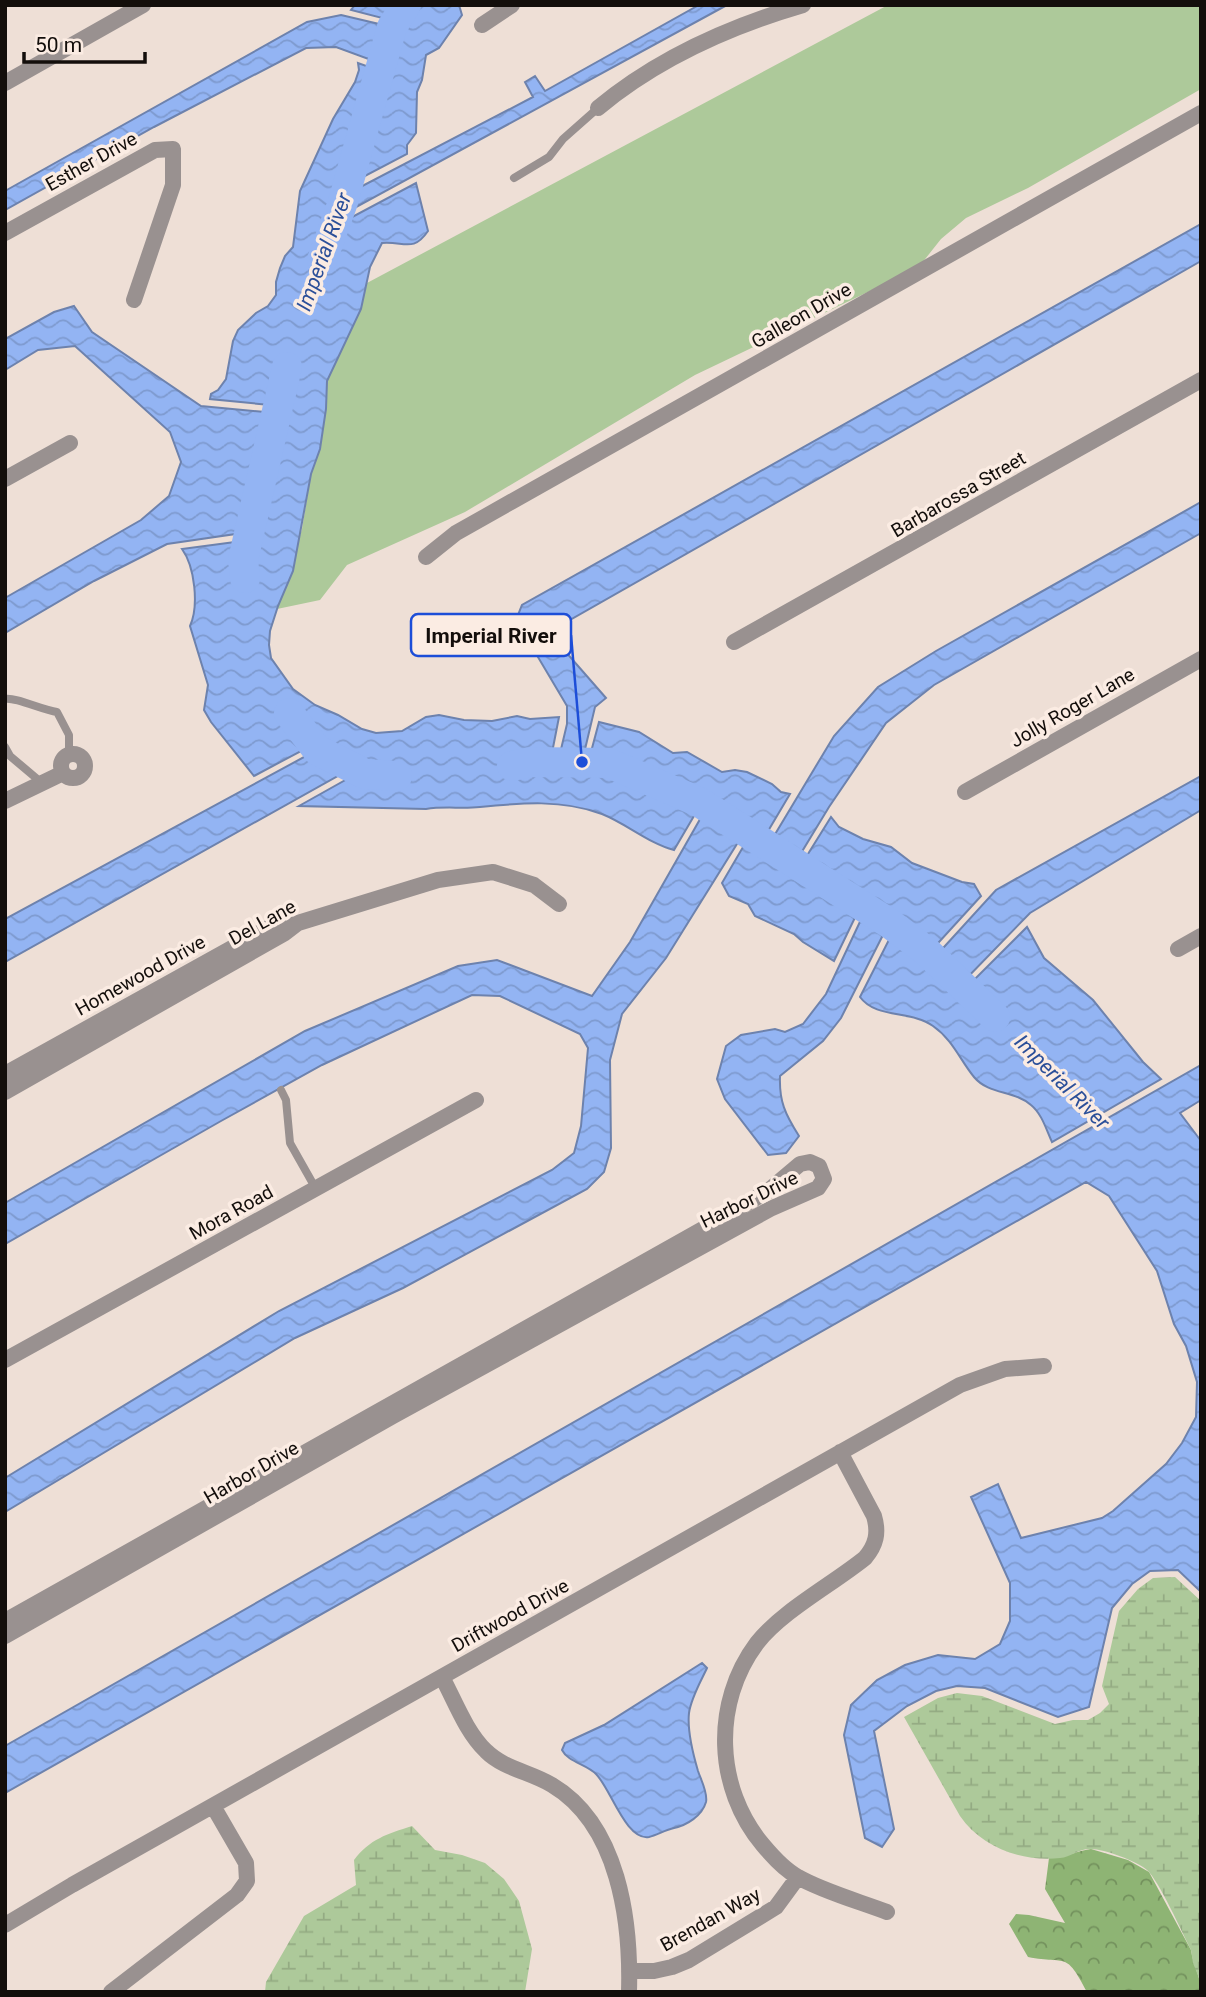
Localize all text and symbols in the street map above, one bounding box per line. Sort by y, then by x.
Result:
scale bar [24,21,145,65]
text: 50 m [35,33,82,57]
street label: Esther Drive [41,127,141,196]
water label: Imperial River [292,189,357,314]
street label: Galleon Drive [747,278,855,353]
street label: Barbarossa Street [887,447,1030,542]
callout: Imperial River [411,614,571,656]
text: Imperial River [425,624,557,648]
street label: Jolly Roger Lane [1006,663,1139,752]
street label: Del Lane [225,895,300,950]
street label: Homewood Drive [71,930,209,1021]
water label: Imperial River [1010,1030,1115,1135]
street label: Harbor Drive [697,1166,802,1233]
street label: Mora Road [185,1180,277,1245]
street label: Harbor Drive [200,1436,303,1509]
street label: Driftwood Drive [448,1574,573,1657]
street label: Brendan Way [656,1883,764,1956]

